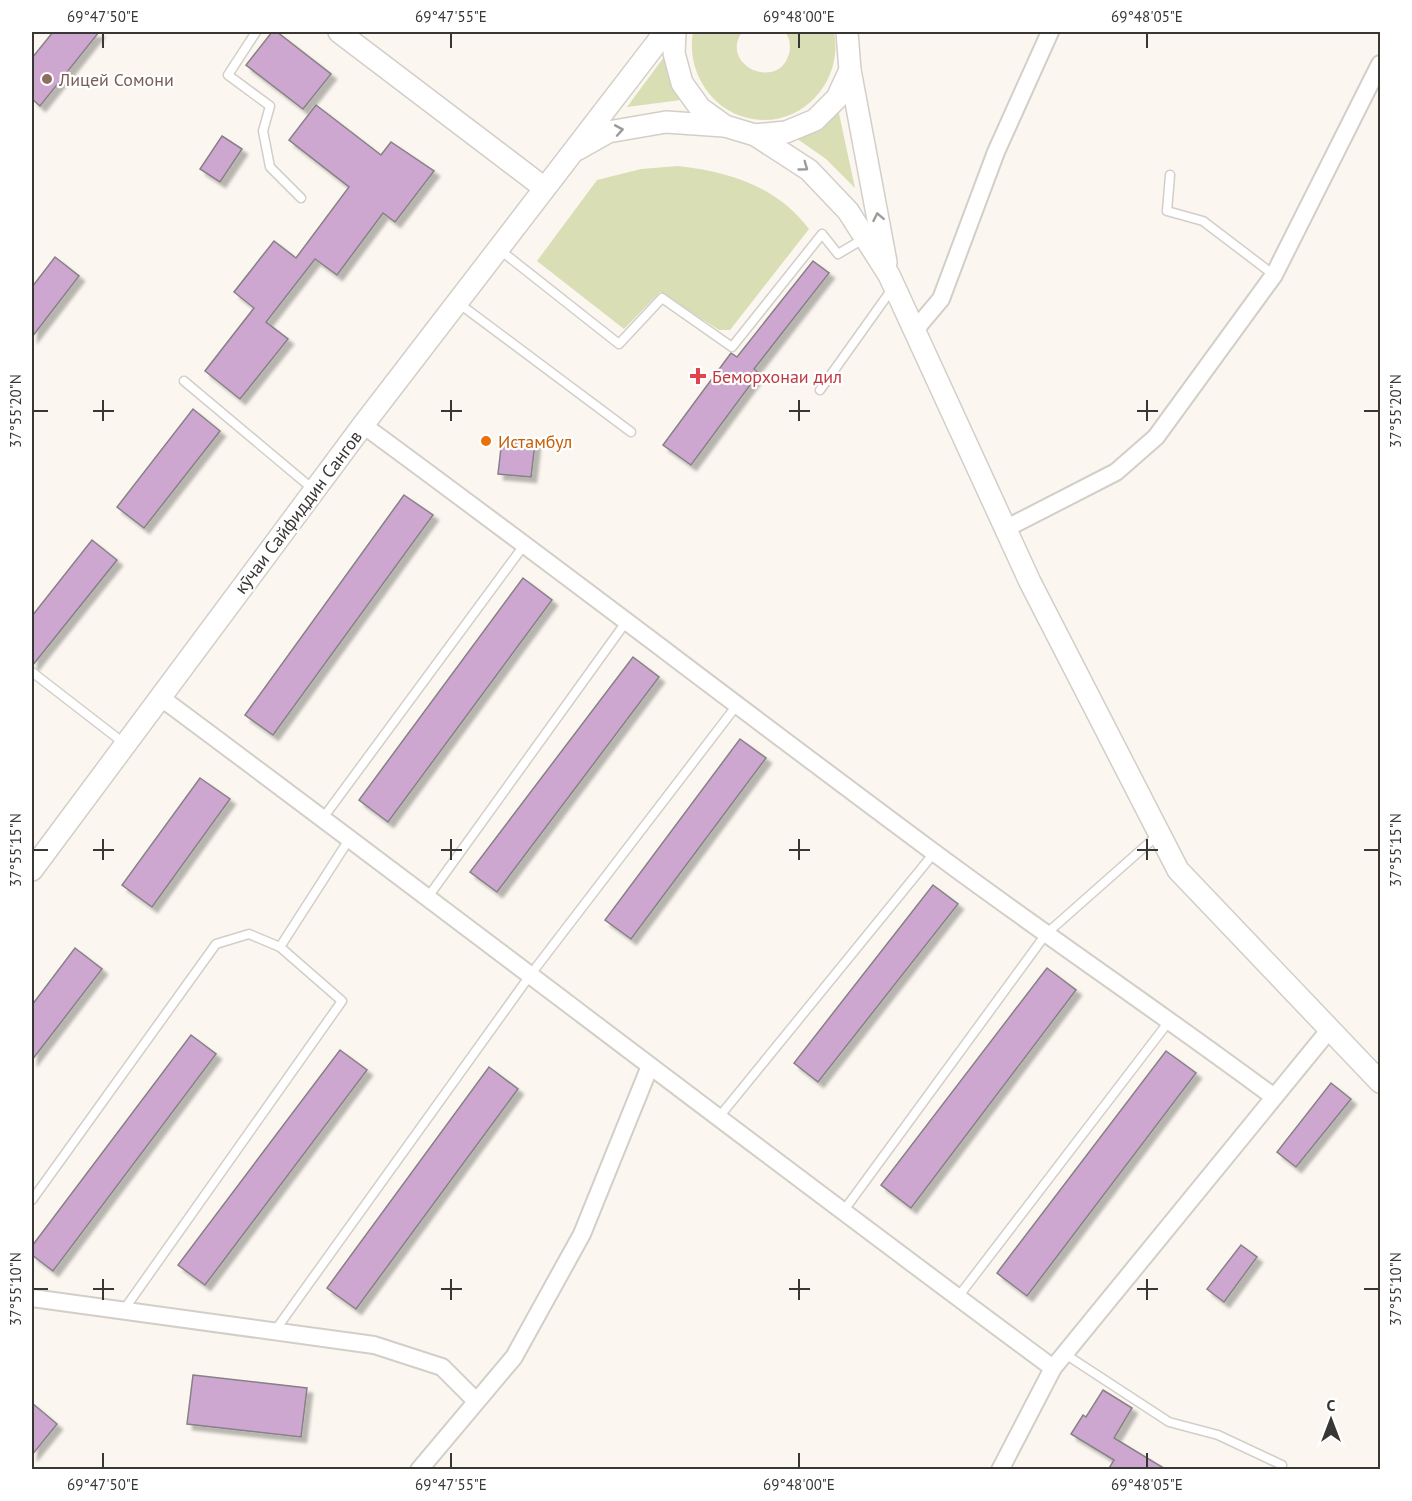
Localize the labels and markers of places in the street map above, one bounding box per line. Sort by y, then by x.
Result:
place label: Лицей Сомони [58,68,174,91]
marker: Лицей Сомони [40,72,54,86]
place label: Беморхонаи дил [712,365,842,388]
marker: Беморхонаи дил [689,367,707,385]
place label: Истамбул [498,430,572,453]
marker: Истамбул [479,434,493,448]

